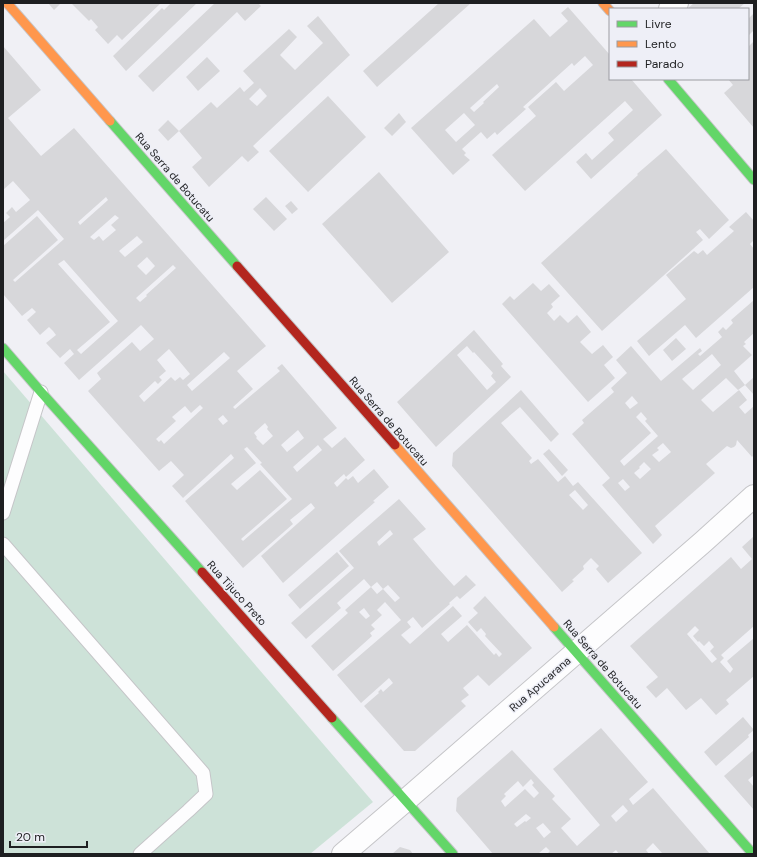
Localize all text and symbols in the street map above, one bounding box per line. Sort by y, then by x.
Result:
legend [609,8,749,80]
text: Livre [645,16,672,32]
text: Lento [645,36,676,52]
text: Parado [645,56,684,72]
street label: Rua Serra de Botucatu [132,129,218,225]
street label: Rua Serra de Botucatu [346,373,432,469]
street label: Rua Tijuco Preto [204,558,270,628]
street label: Rua Serra de Botucatu [560,616,646,712]
street label: Rua Apucarana [506,653,574,715]
scale bar [10,823,87,849]
text: 20 m [16,829,45,845]

